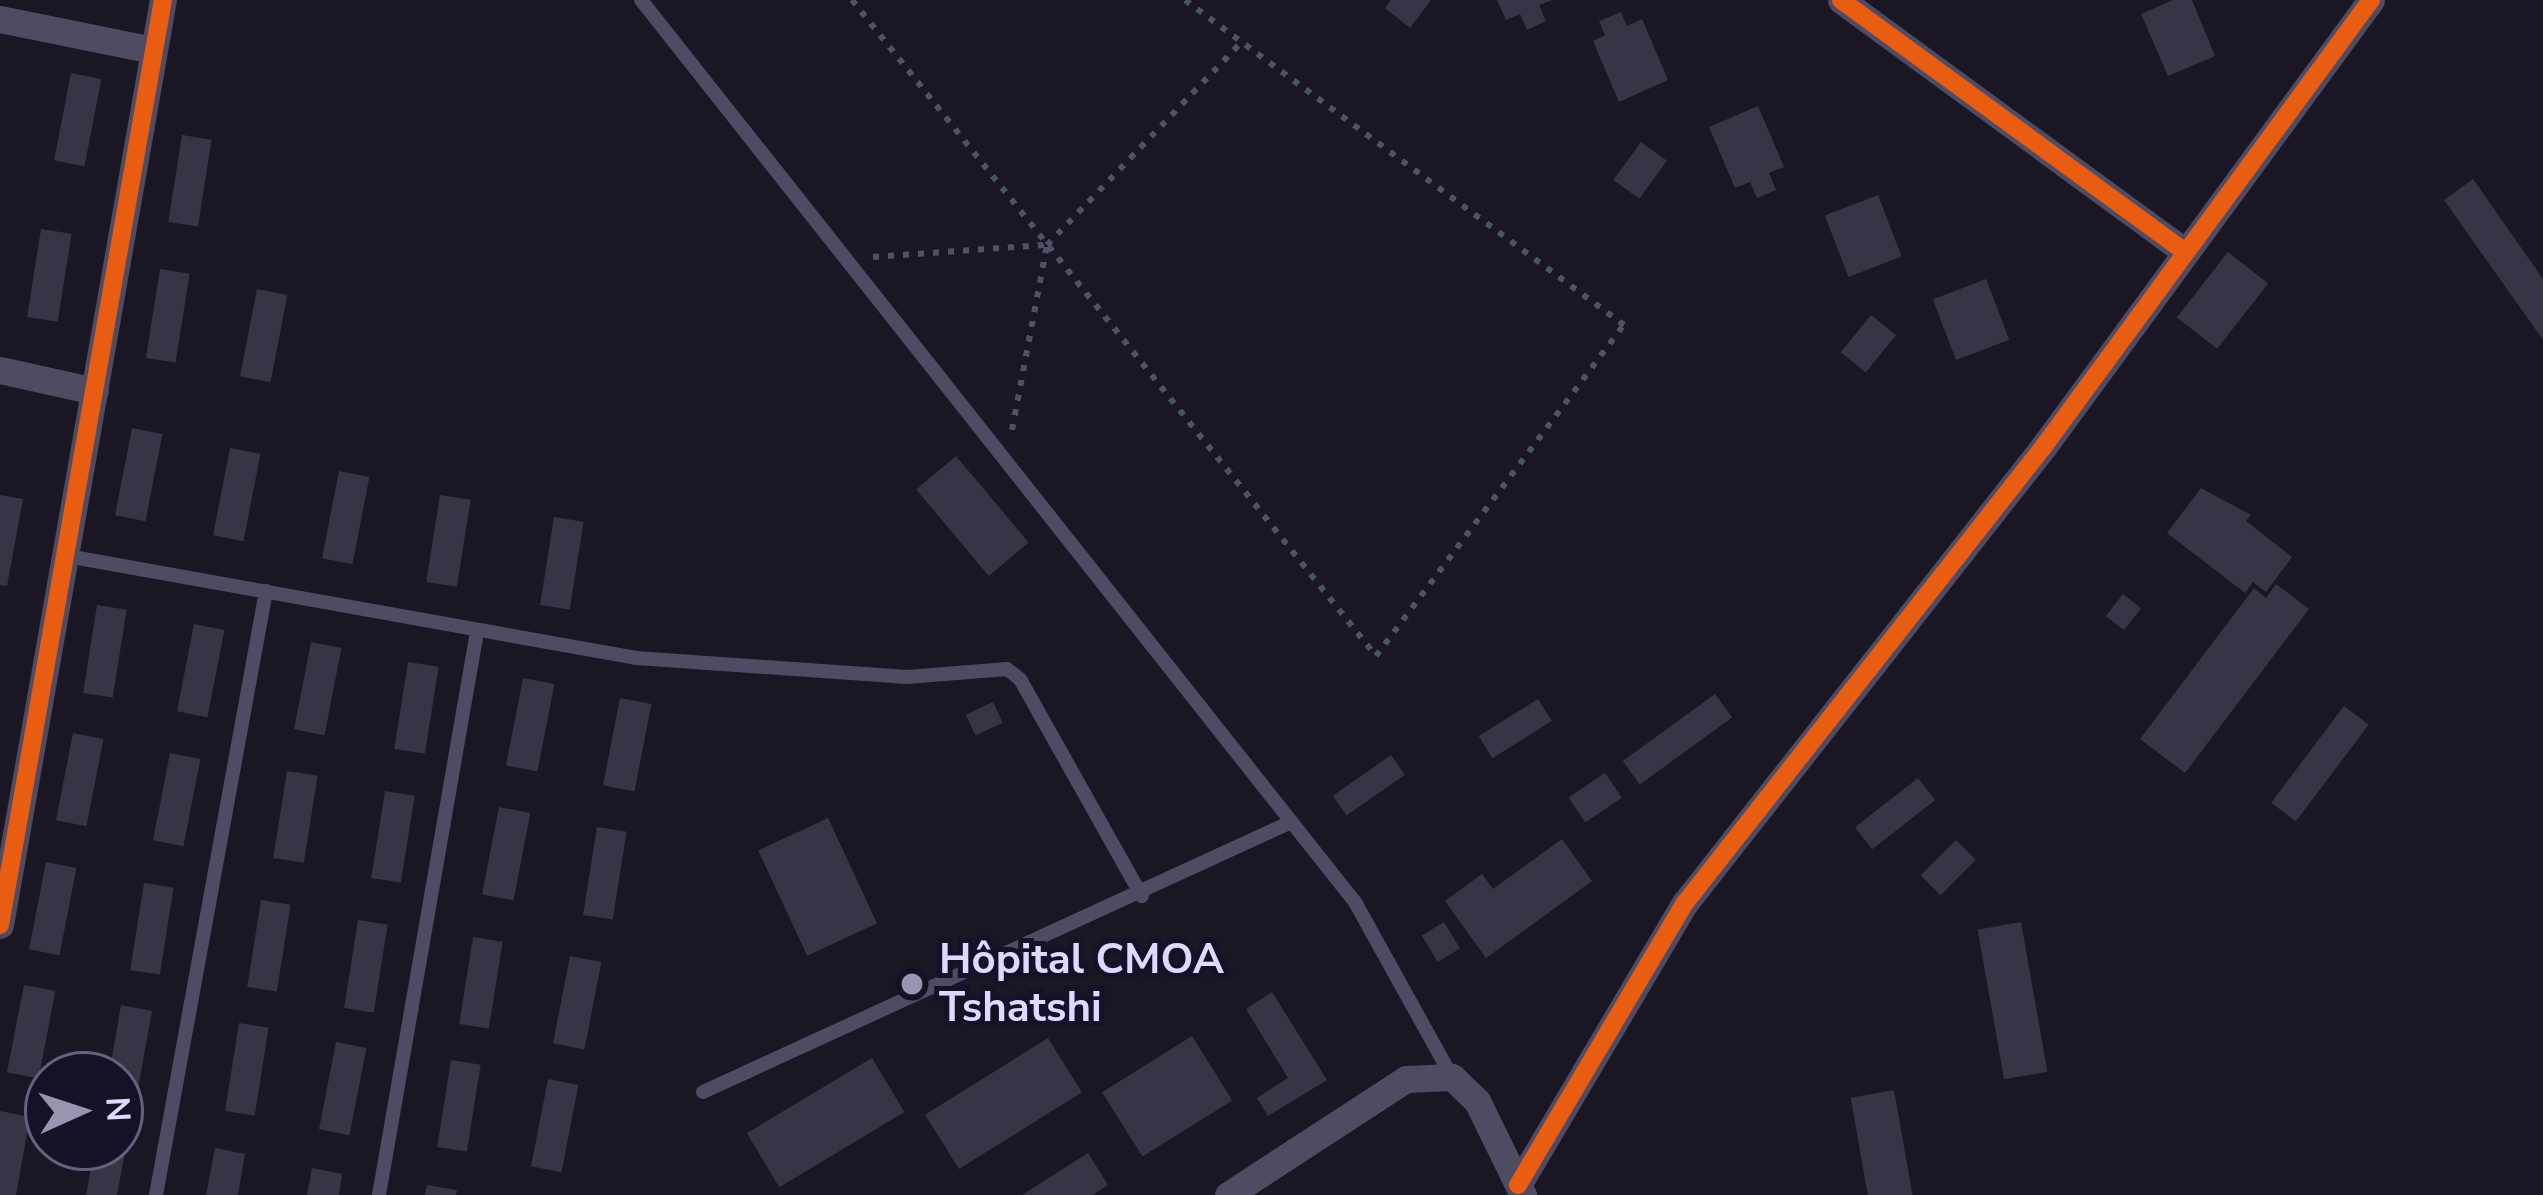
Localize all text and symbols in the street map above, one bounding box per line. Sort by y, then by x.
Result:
place label: Hôpital CMOA Tshatshi [939,935,1224,1034]
marker: Hôpital CMOA Tshatshi [896,968,928,1000]
north arrow [24,1051,144,1171]
text: N [94,1096,141,1123]

